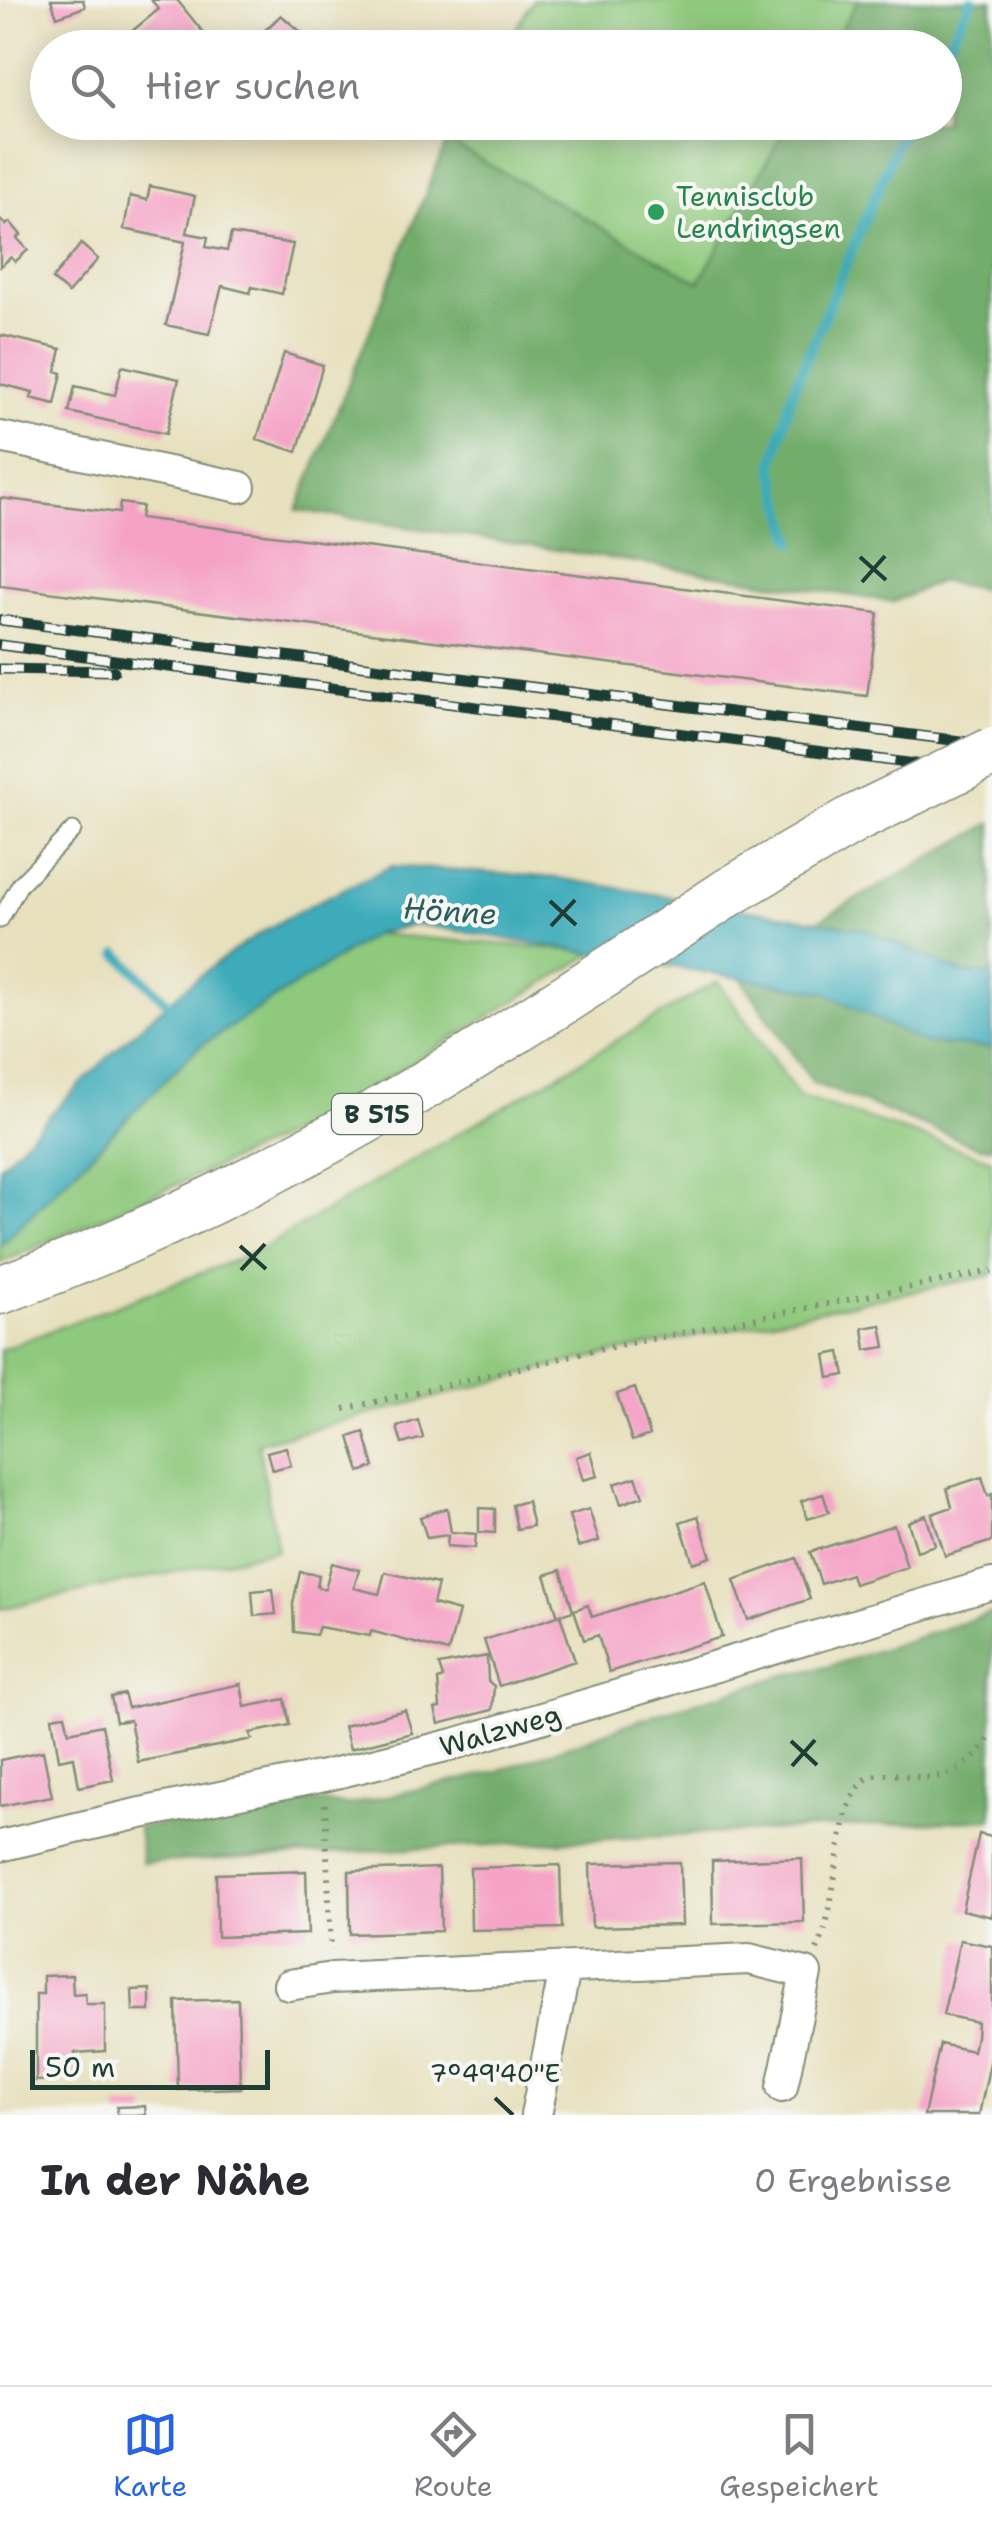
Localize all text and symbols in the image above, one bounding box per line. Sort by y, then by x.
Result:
search box [30,30,962,140]
icon: search [65,58,120,113]
text: Hier suchen [145,60,360,111]
place label: Tennisclub Lendringsen [676,177,841,247]
marker: Tennisclub Lendringsen [645,201,667,223]
water label: Hönne [402,887,498,935]
road number: B 515 [332,1094,422,1134]
street label: Walzweg [435,1695,565,1765]
scale bar [30,2045,270,2090]
text: 50 m [45,2048,115,2086]
text: 7°49'40"E [430,2056,560,2090]
text: In der Nähe [40,2152,310,2208]
text: 0 Ergebnisse [754,2159,952,2202]
tab: Karte [113,2407,187,2505]
tab: Route [414,2407,493,2505]
tab: Gespeichert [719,2407,879,2505]

